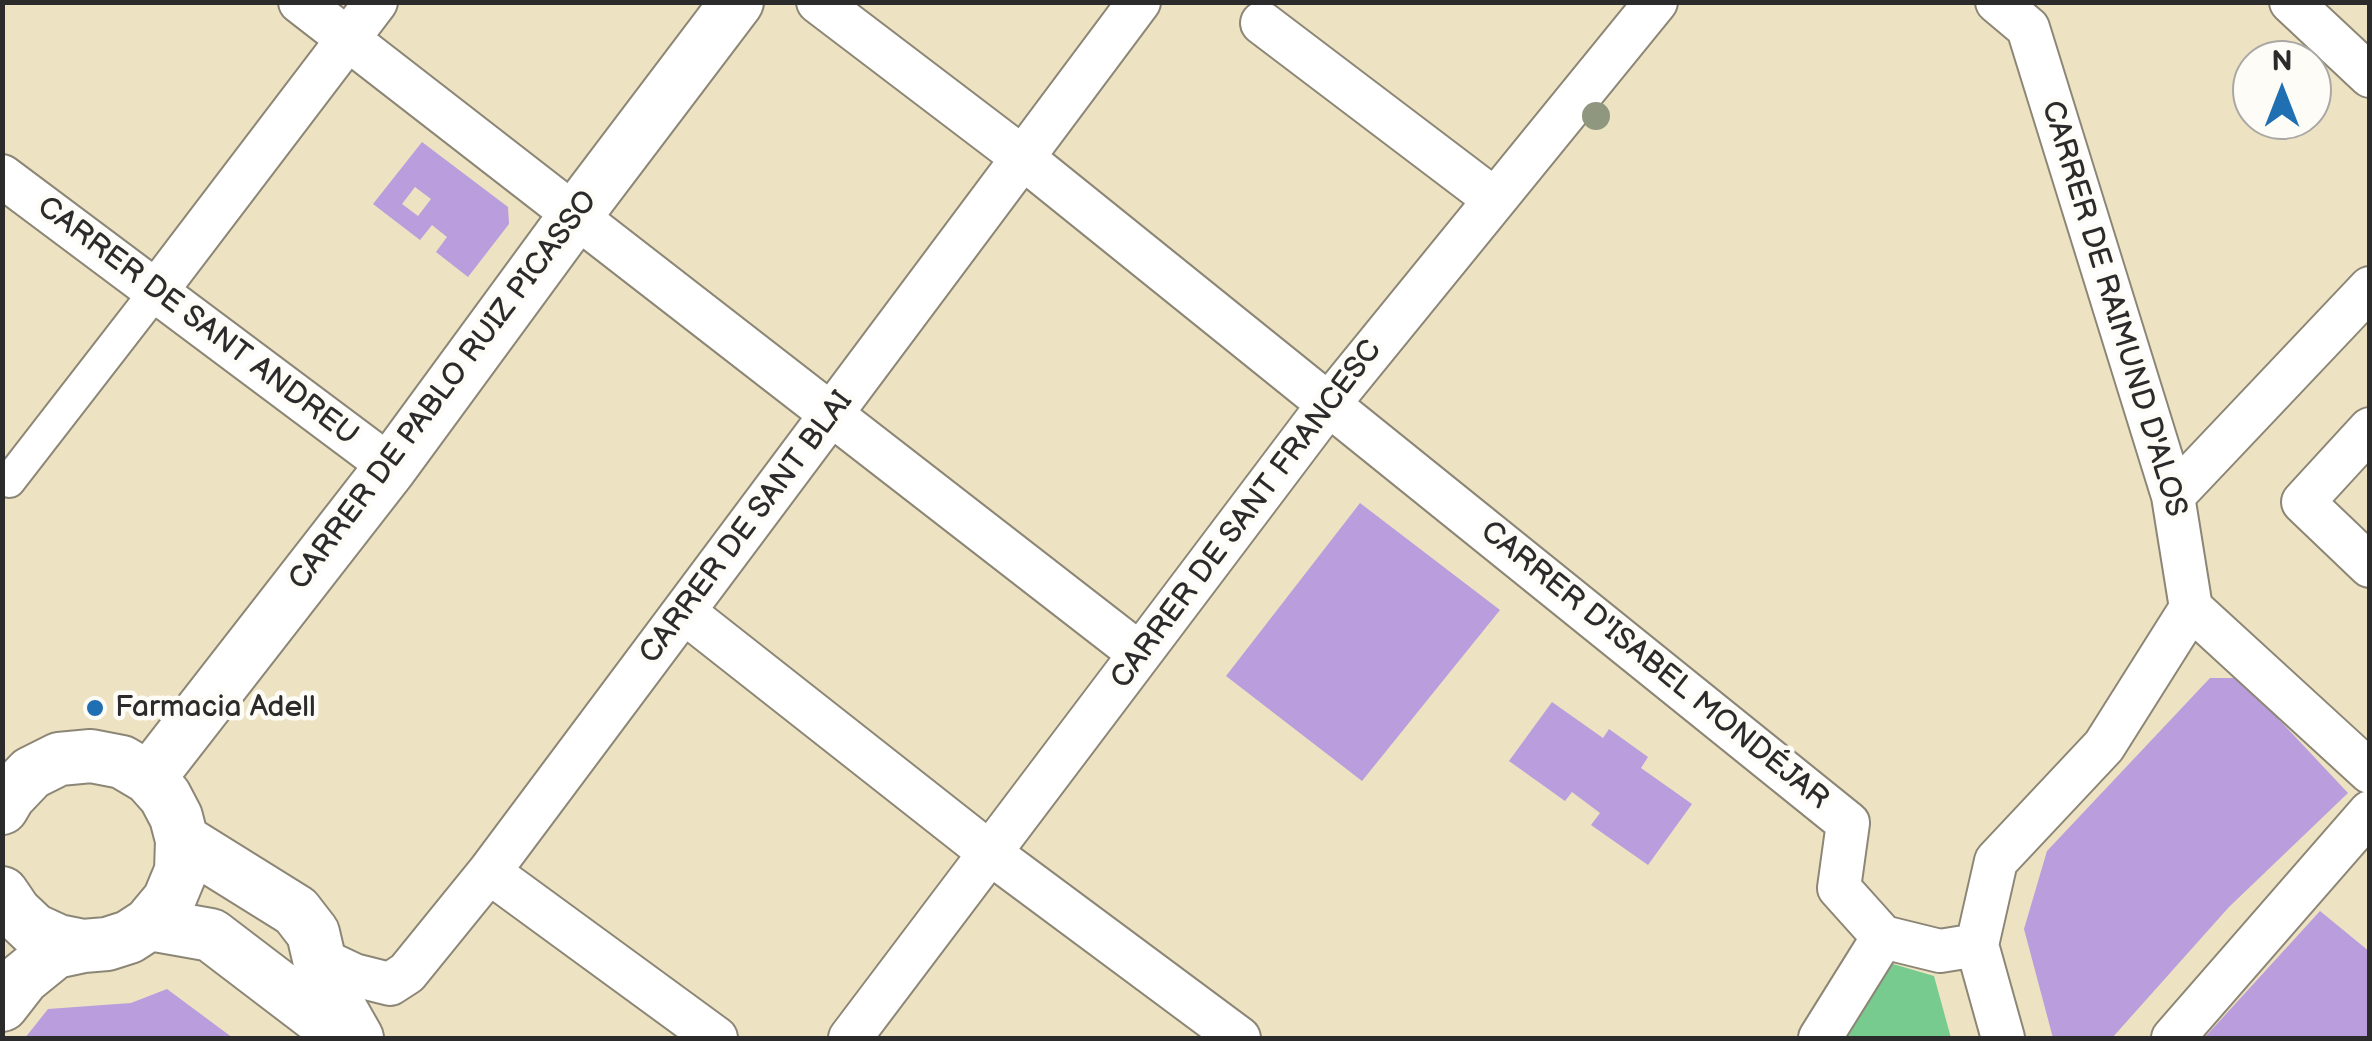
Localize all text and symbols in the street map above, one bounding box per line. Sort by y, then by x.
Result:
north arrow [2232,40,2332,140]
text: N [2271,45,2293,78]
street label: CARRER DE RAIMUND D'ALOS [2032,97,2194,521]
street label: CARRER DE PABLO RUIZ PICASSO [282,184,606,598]
street label: CARRER DE SANT ANDREU [30,190,364,454]
street label: CARRER DE SANT FRANCESC [1104,334,1390,696]
street label: CARRER DE SANT BLAI [633,385,861,671]
street label: CARRER D'ISABEL MONDÉJAR [1473,514,1835,818]
place label: Farmacia Adell [115,690,316,726]
marker: Farmacia Adell [84,697,106,719]

